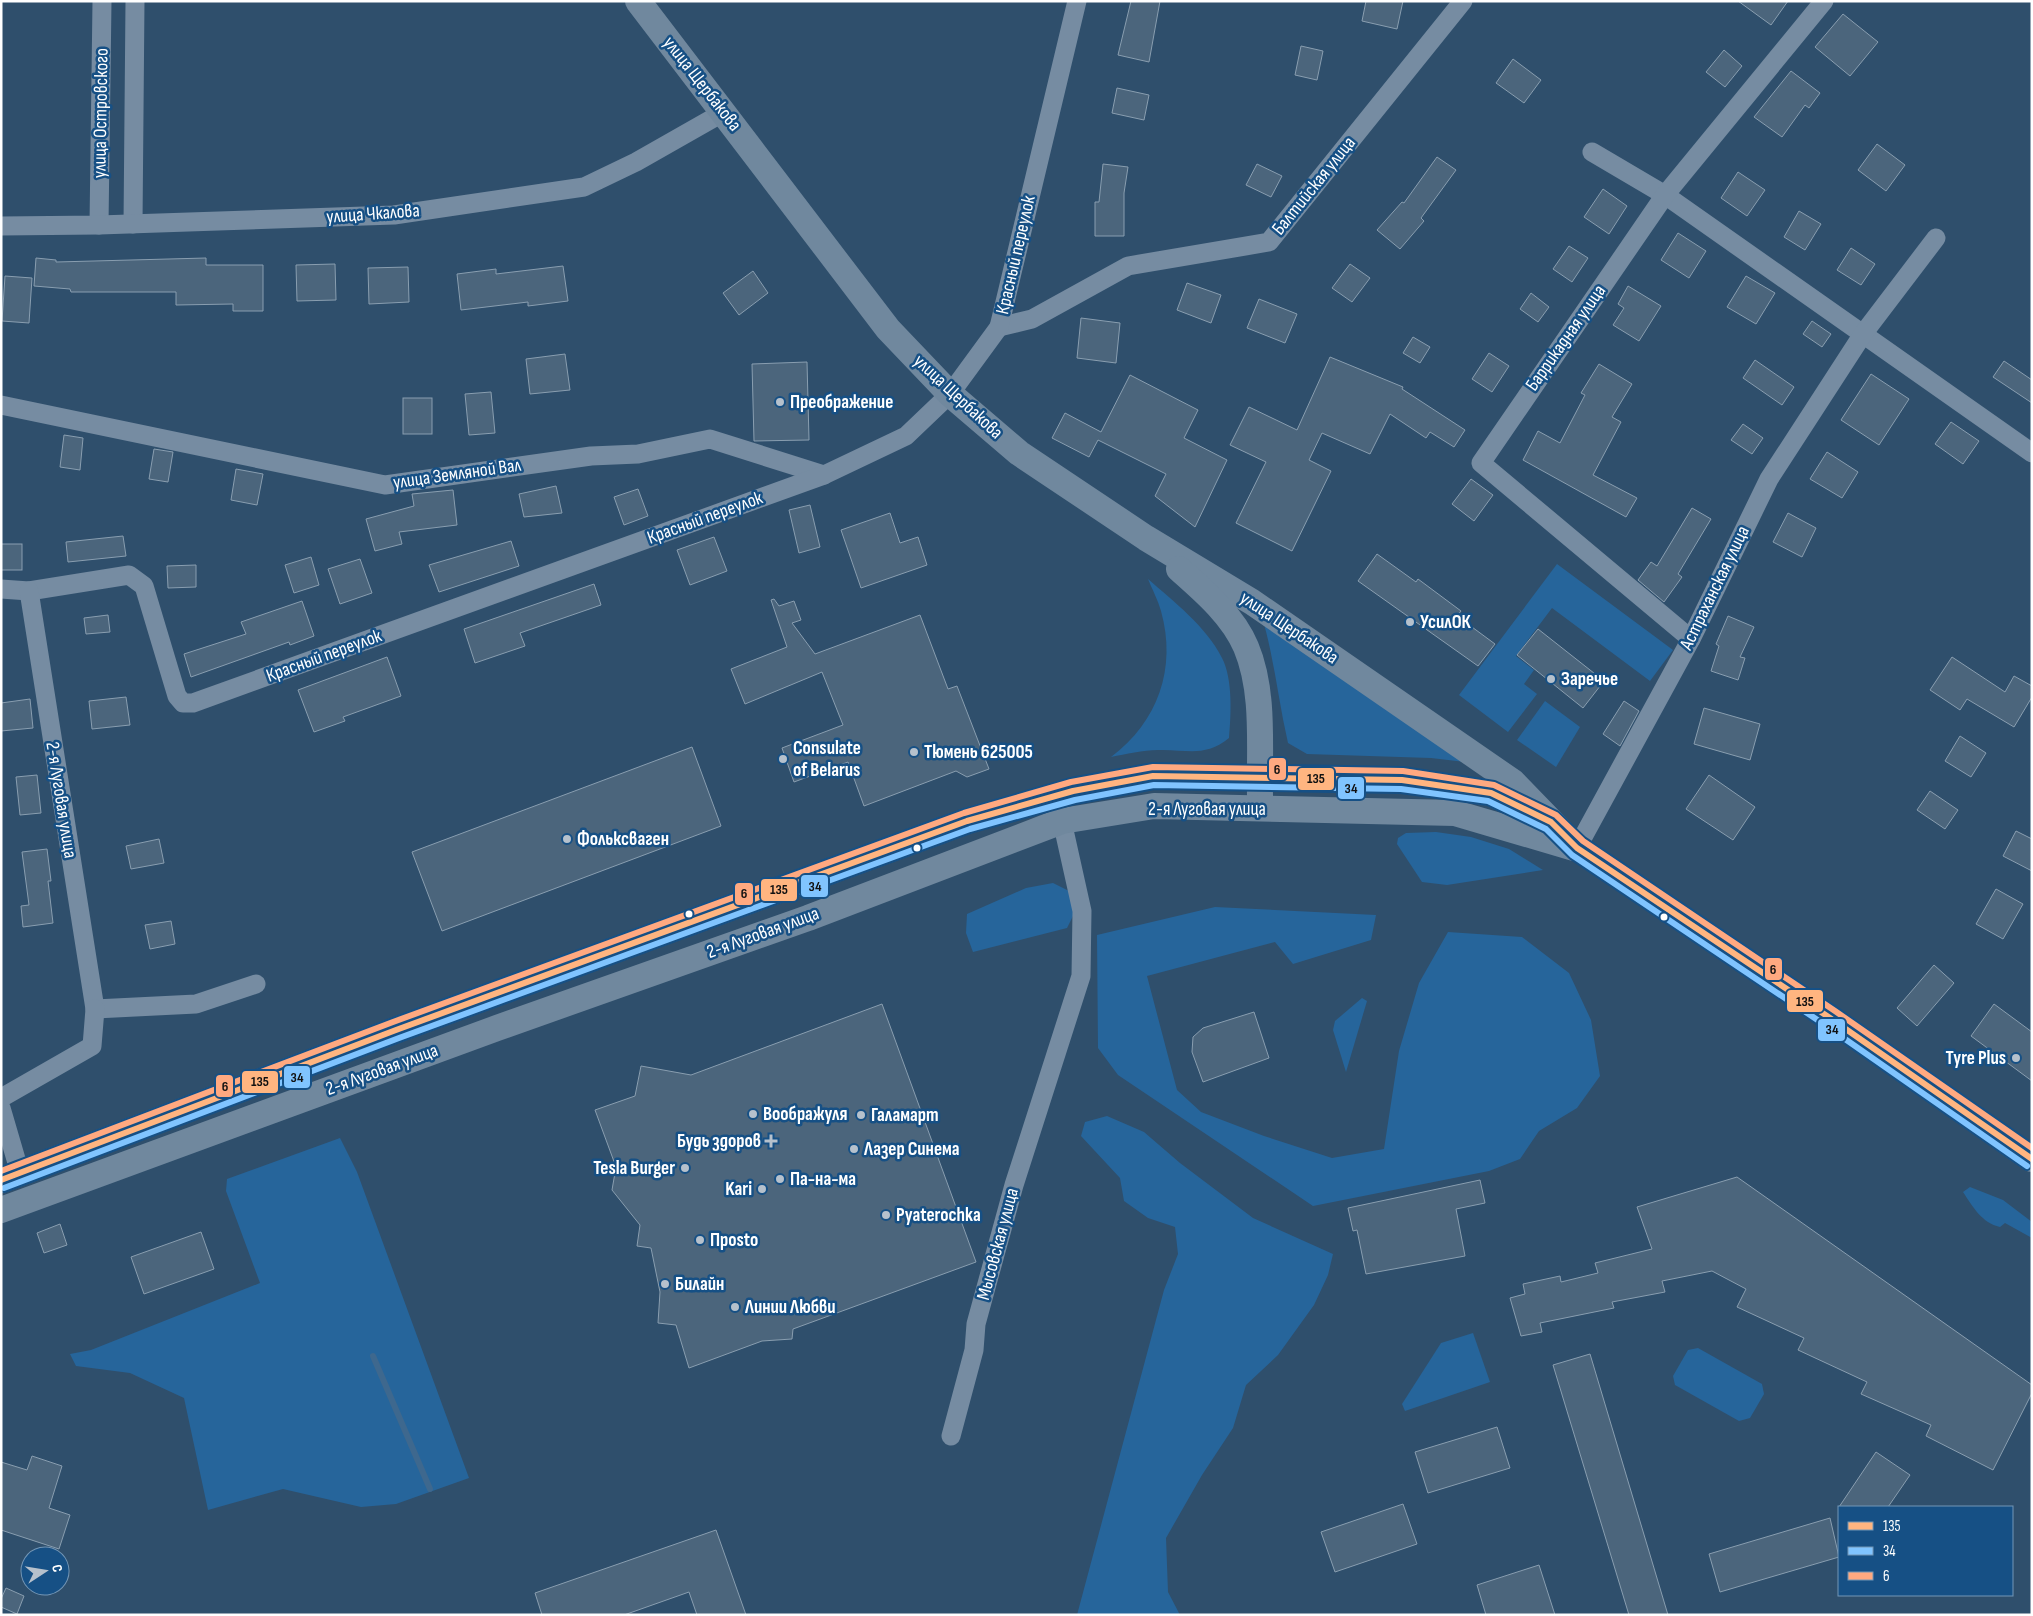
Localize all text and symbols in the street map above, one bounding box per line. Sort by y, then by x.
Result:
street label: улица Щербакова [658,32,746,136]
street label: улица Островского [88,48,114,178]
street label: Балтийская улица [1267,132,1361,240]
street label: Красный переулок [991,193,1041,317]
street label: улица Чкалова [326,199,420,229]
street label: Баррикадная улица [1521,281,1611,395]
street label: улица Щербакова [909,350,1007,444]
place label: Преображение [790,391,893,414]
marker: Преображение [774,396,786,408]
street label: улица Земляной Вал [392,454,523,494]
street label: Красный переулок [644,486,767,550]
street label: Астраханская улица [1675,522,1755,655]
street label: улица Щербакова [1235,587,1343,669]
place label: УсилОК [1420,611,1472,634]
marker: УсилОК [1404,616,1416,628]
street label: Красный переулок [263,624,386,688]
place label: Заречье [1561,668,1618,691]
marker: Заречье [1545,673,1557,685]
place label: Consulate of Belarus [793,737,861,782]
street label: 2-я Луговая улица [40,740,82,860]
place label: Тюмень 625005 [924,741,1033,764]
marker: Тюмень 625005 [908,746,920,758]
marker: Consulate of Belarus [777,753,789,765]
line badge: 6 [1268,757,1287,781]
text: 6 [1274,761,1281,778]
line badge: 135 [1297,767,1335,791]
text: 135 [1307,770,1325,787]
line badge: 34 [1337,776,1365,800]
text: 34 [1345,780,1358,797]
street label: 2-я Луговая улица [1148,798,1266,821]
place label: Фольксваген [577,828,669,851]
marker: Фольксваген [561,833,573,845]
unlabelled marker [912,843,922,853]
line badge: 34 [800,874,829,898]
line badge: 135 [760,878,798,902]
text: 34 [809,878,822,895]
text: 135 [770,881,788,898]
line badge: 6 [734,882,754,906]
text: 6 [741,885,748,902]
street label: 2-я Луговая улица [704,902,822,964]
unlabelled marker [684,909,694,919]
unlabelled marker [1659,912,1669,922]
line badge: 6 [1764,957,1783,981]
text: 6 [1770,961,1777,978]
line badge: 135 [1786,989,1824,1013]
text: 135 [1796,993,1814,1010]
line badge: 34 [1817,1018,1846,1042]
text: 34 [1826,1021,1839,1038]
street label: 2-я Луговая улица [323,1039,441,1101]
place label: Tyre Plus [1946,1047,2006,1070]
marker: Tyre Plus [2010,1052,2022,1064]
line badge: 34 [283,1065,311,1089]
text: 34 [291,1069,304,1086]
line badge: 135 [241,1070,279,1094]
text: 135 [251,1073,269,1090]
line badge: 6 [215,1074,234,1098]
text: 6 [222,1078,229,1095]
place label: Воображуля [763,1103,848,1126]
place label: Галамарт [871,1104,939,1127]
marker: Воображуля [747,1108,759,1120]
marker: Галамарт [855,1109,867,1121]
place label: Будь здоров [677,1130,761,1153]
marker: Будь здоров [765,1135,777,1147]
place label: Лазер Синема [863,1138,960,1161]
marker: Лазер Синема [848,1143,860,1155]
place label: Tesla Burger [593,1157,675,1180]
marker: Tesla Burger [679,1162,691,1174]
place label: Па-на-ма [790,1168,856,1191]
marker: Па-на-ма [774,1173,786,1185]
place label: Kari [725,1178,752,1201]
marker: Kari [756,1183,768,1195]
street label: Мысовская улица [972,1185,1024,1303]
place label: Pyaterochka [896,1204,981,1227]
marker: Pyaterochka [880,1209,892,1221]
place label: Проsto [710,1229,758,1252]
marker: Проsto [694,1234,706,1246]
place label: Билайн [675,1273,724,1296]
marker: Билайн [659,1278,671,1290]
place label: Линии Любви [744,1296,835,1319]
marker: Линии Любви [729,1301,741,1313]
legend [1838,1506,2013,1596]
text: 135 [1883,1517,1901,1536]
text: 34 [1883,1542,1896,1561]
north arrow [20,1546,70,1596]
text: С [48,1563,66,1574]
text: 6 [1883,1567,1890,1586]

